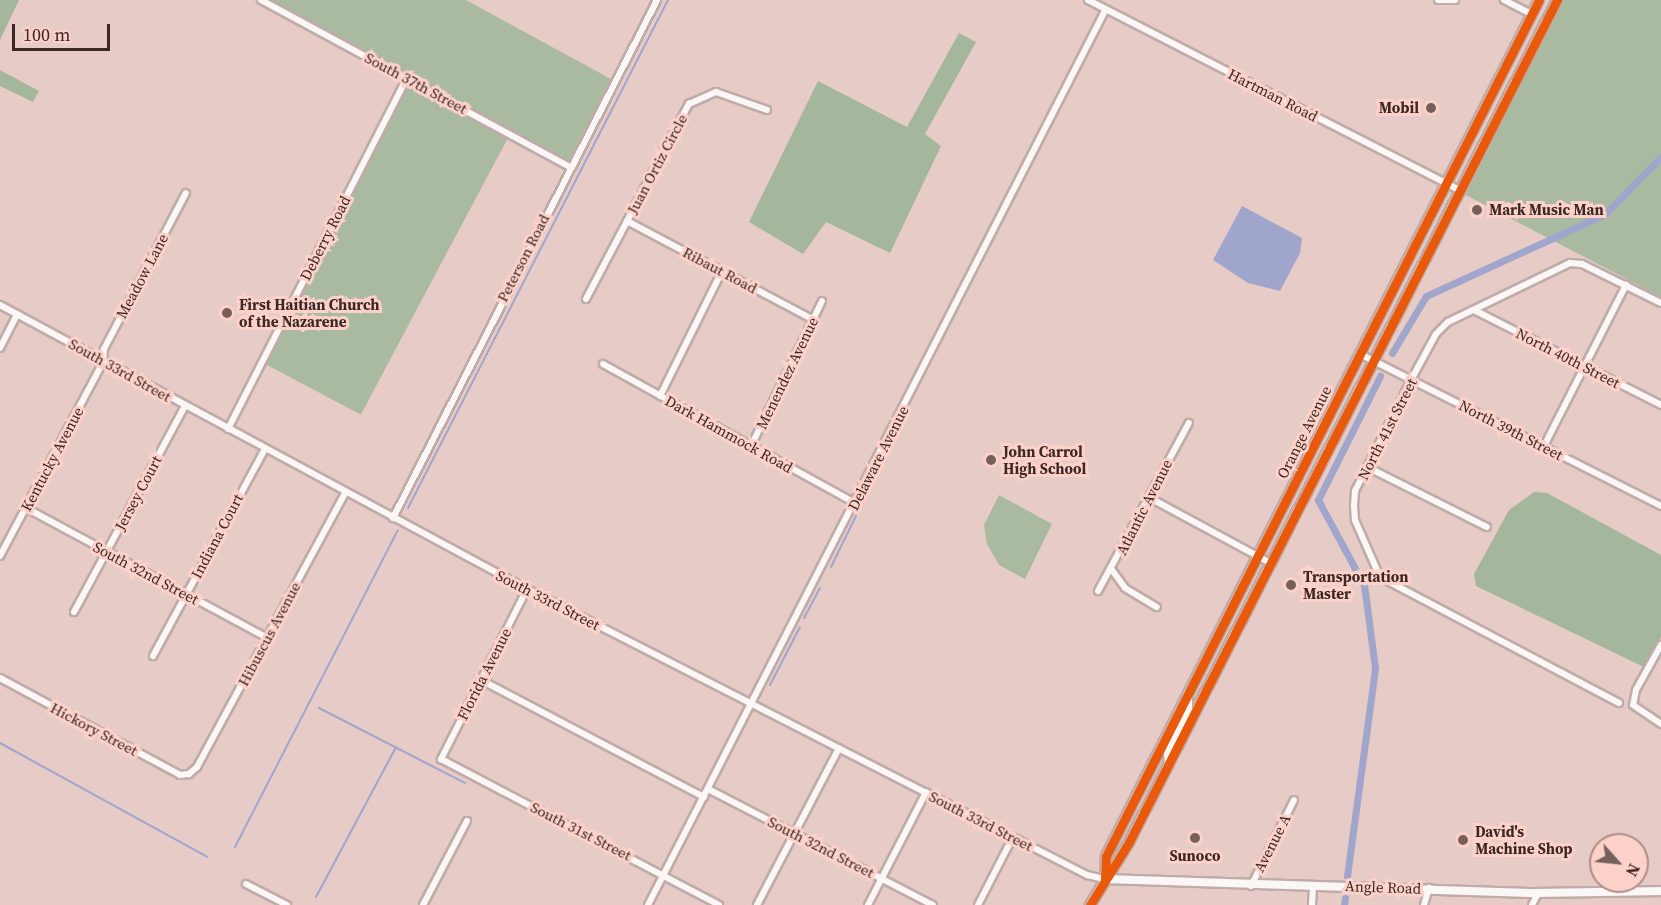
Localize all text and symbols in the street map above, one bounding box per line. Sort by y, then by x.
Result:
scale bar [15,12,112,50]
text: 100 m [23,22,70,47]
street label: South 37th Street [362,49,470,117]
street label: Hartman Road [1225,65,1321,125]
place label: Mobil [1379,99,1419,117]
marker: Mobil [1424,101,1438,115]
street label: Juan Ortiz Circle [623,111,691,217]
street label: Deberry Road [296,193,354,283]
place label: Mark Music Man [1489,201,1604,219]
marker: Mark Music Man [1470,203,1484,217]
street label: Peterson Road [493,211,553,305]
street label: Meadow Lane [112,231,172,321]
street label: Ribaut Road [680,243,760,297]
place label: First Haitian Church of the Nazarene [239,295,380,330]
marker: First Haitian Church of the Nazarene [220,306,234,320]
street label: Menendez Avenue [752,314,822,432]
street label: North 40th Street [1513,324,1623,392]
street label: South 33rd Street [66,335,174,405]
street label: North 41st Street [1354,375,1420,483]
street label: Orange Avenue [1273,383,1335,481]
street label: Dark Hammock Road [662,391,796,477]
street label: North 39th Street [1456,396,1566,464]
street label: Delaware Avenue [844,403,912,513]
street label: Kentucky Avenue [17,404,87,514]
place label: John Carrol High School [1003,442,1086,477]
street label: Jersey Court [111,453,165,533]
marker: John Carrol High School [984,453,998,467]
street label: Atlantic Avenue [1112,456,1176,558]
street label: Indiana Court [187,491,247,581]
street label: South 32nd Street [90,538,202,608]
street label: South 33rd Street [493,566,603,634]
place label: Transportation Master [1303,567,1408,602]
marker: Transportation Master [1284,578,1298,592]
street label: Hibuscus Avenue [234,579,304,689]
street label: Florida Avenue [453,625,515,723]
street label: Hickory Street [47,699,141,759]
street label: South 33rd Street [926,787,1036,855]
street label: South 31st Street [528,798,634,864]
street label: Avenue A [1250,811,1294,875]
street label: South 32nd Street [765,812,877,882]
place label: David's Machine Shop [1475,822,1573,857]
marker: Sunoco [1188,831,1202,845]
marker: David's Machine Shop [1456,833,1470,847]
north arrow [1589,833,1649,893]
place label: Sunoco [1170,847,1220,865]
text: N [1621,860,1646,880]
street label: Angle Road [1345,877,1421,897]

